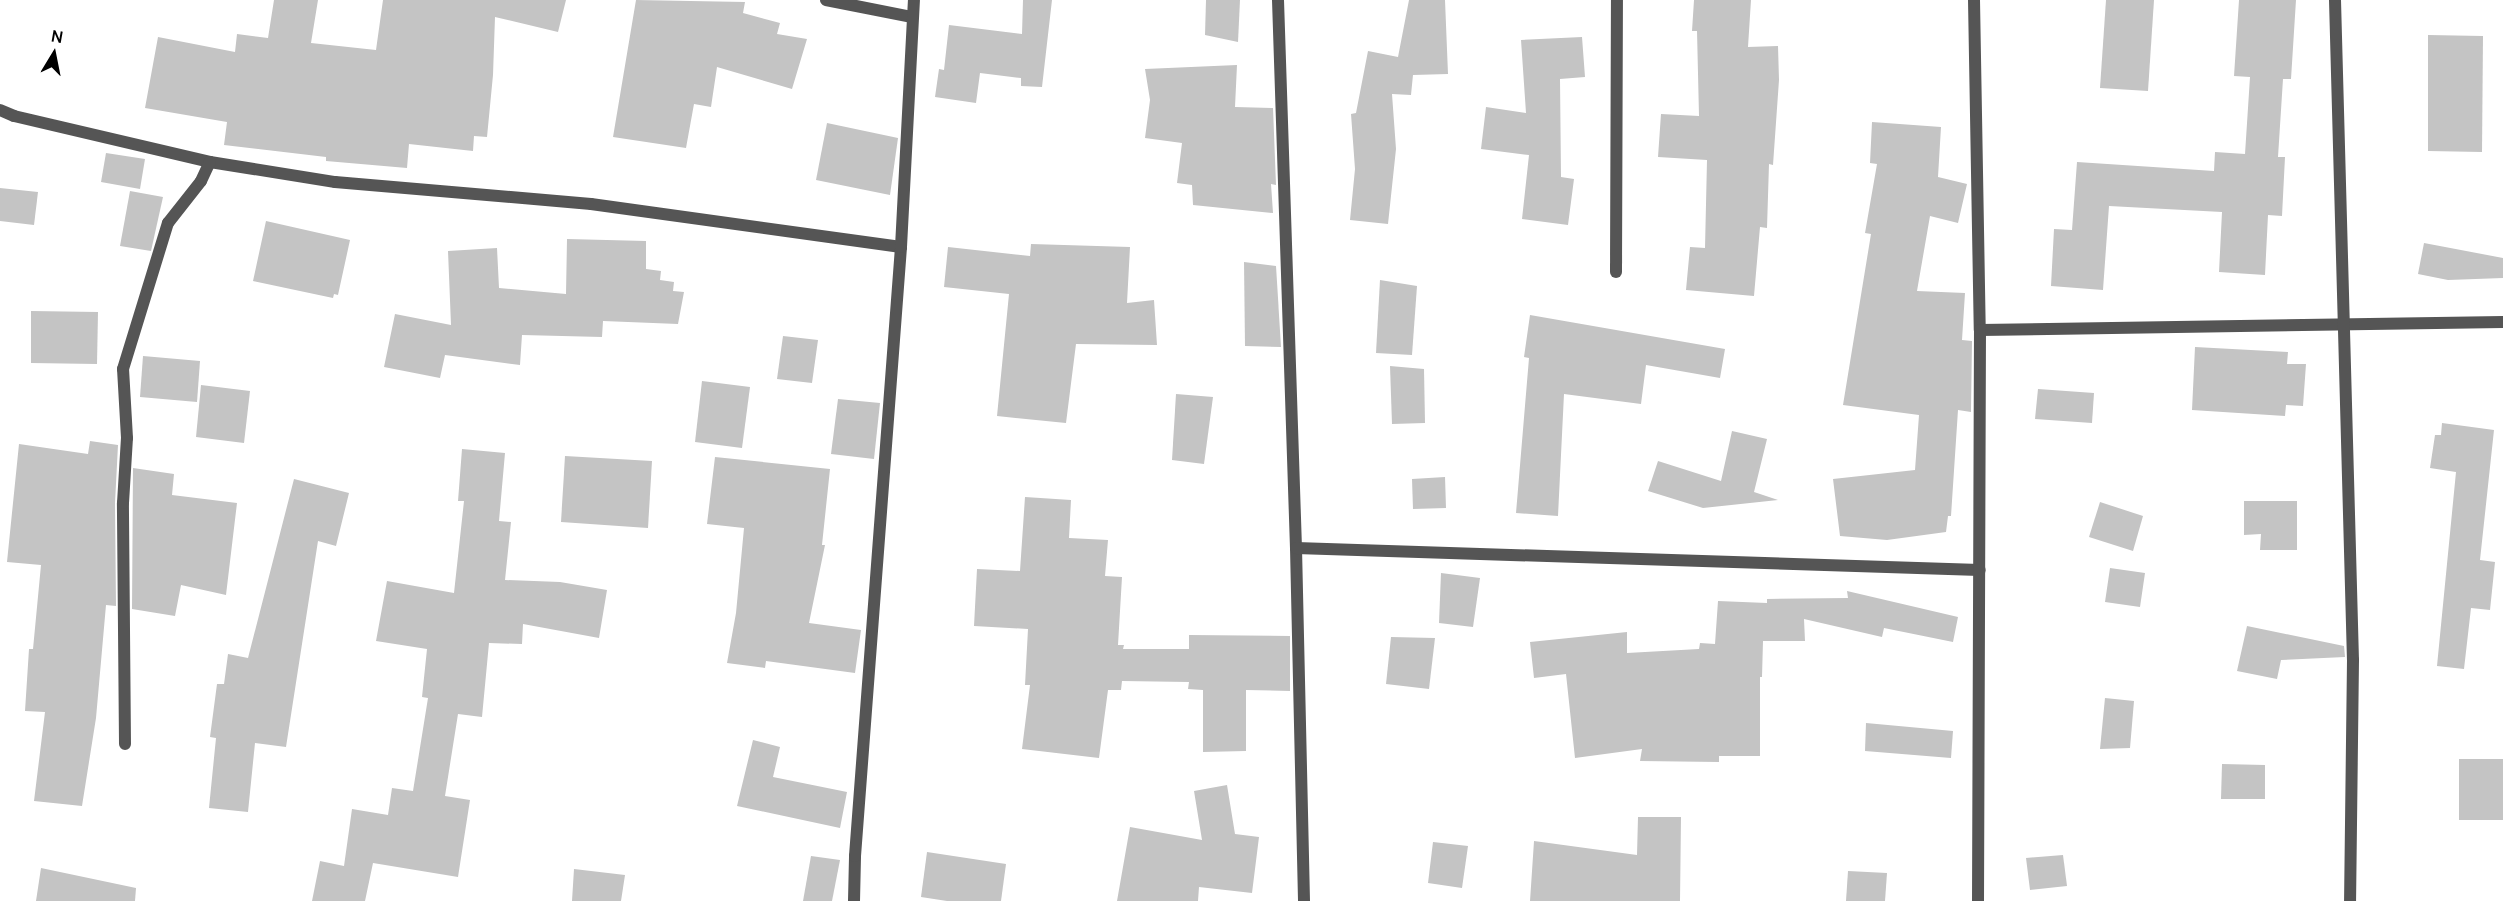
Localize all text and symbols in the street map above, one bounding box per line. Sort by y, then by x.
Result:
north arrow [24,24,84,84]
text: N [50,24,65,48]

